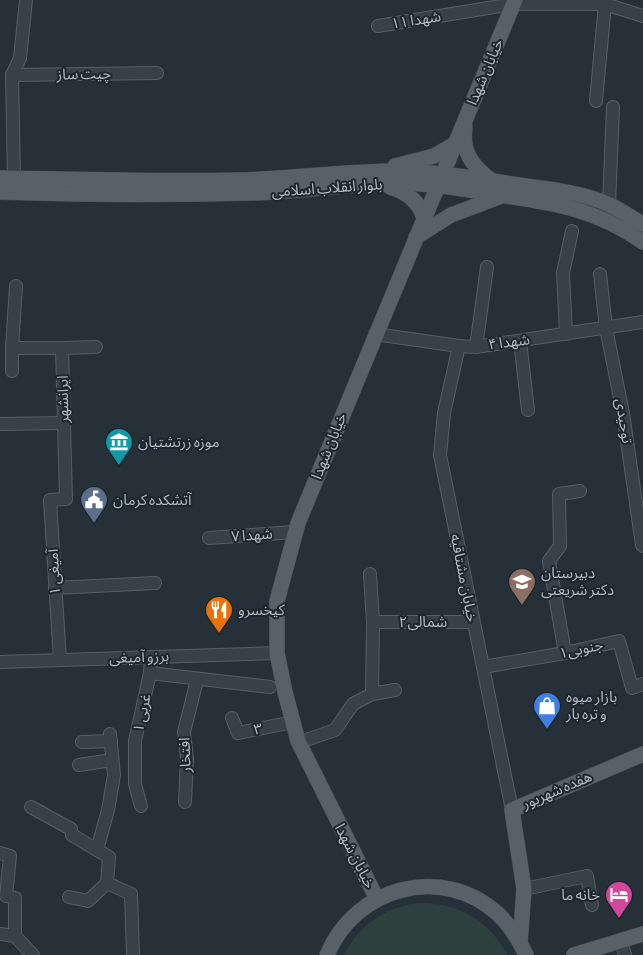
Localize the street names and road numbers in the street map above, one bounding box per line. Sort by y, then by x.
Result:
street label: شهدا ۱۱ [390,7,442,33]
street label: خیابان شهدا [463,36,507,108]
street label: چیت ساز [56,65,112,85]
street label: بلوار انقلاب اسلامی [271,175,383,201]
street label: شهدا ۴ [487,330,531,354]
street label: ایرانشهر [54,375,72,424]
street label: توحیدی [612,397,636,445]
street label: خیابان شهدا [307,410,351,482]
street label: شهدا ۷ [231,525,274,545]
street label: خیابان مشتاقیه [447,532,481,624]
street label: آمیغی ۱ [44,548,64,596]
street label: شمالی۲ [399,613,447,631]
street label: جنوبی۱ [557,636,605,662]
street label: برزو آمیغی [109,647,169,667]
street label: ۱ غربی [129,692,155,734]
street label: ۳ [252,719,264,738]
street label: افتخار [175,737,195,774]
street label: هفده شهریور [518,767,595,813]
street label: خیابان شهدا [331,821,379,892]

